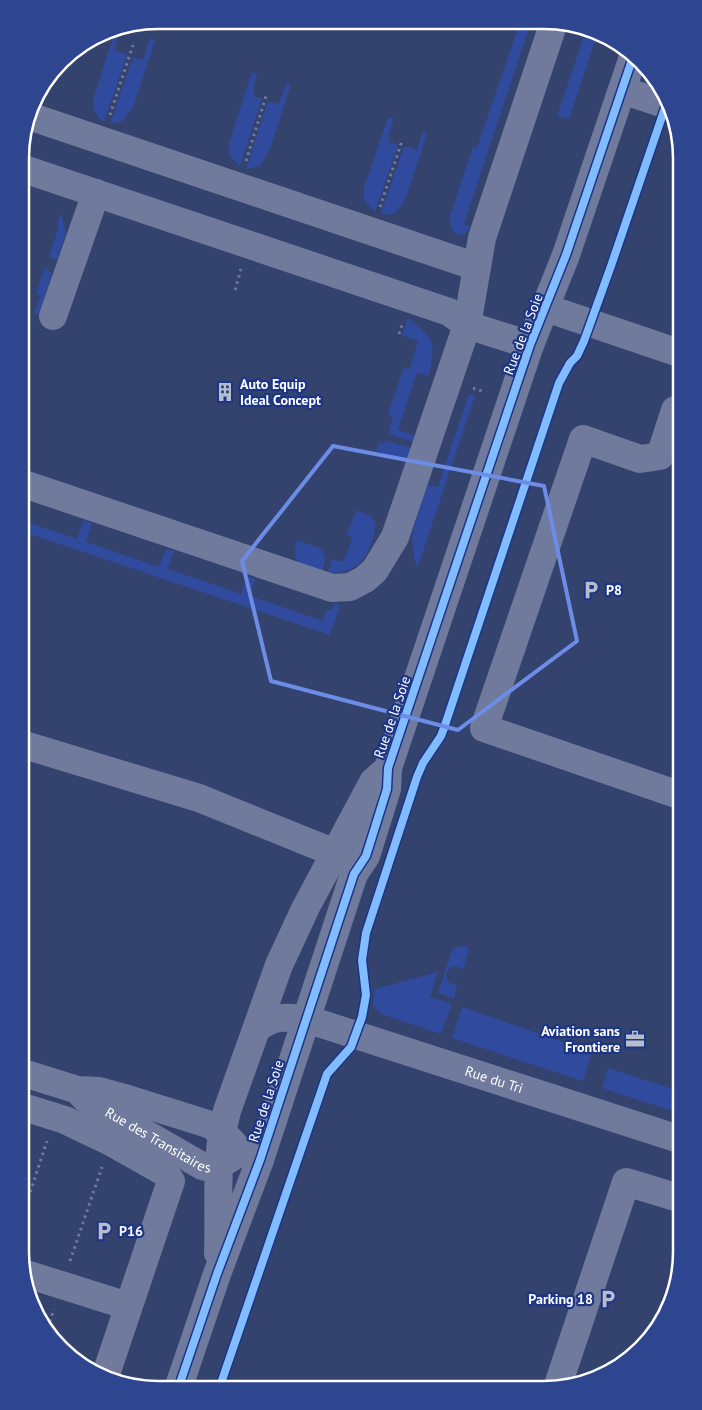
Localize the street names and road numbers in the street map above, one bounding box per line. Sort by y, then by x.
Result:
street label: Rue de la Soie [499,291,547,377]
street label: Rue de la Soie [370,674,414,760]
street label: Rue de la Soie [244,1058,288,1144]
street label: Rue du Tri [463,1062,525,1097]
street label: Rue des Transitaires [102,1103,212,1176]

